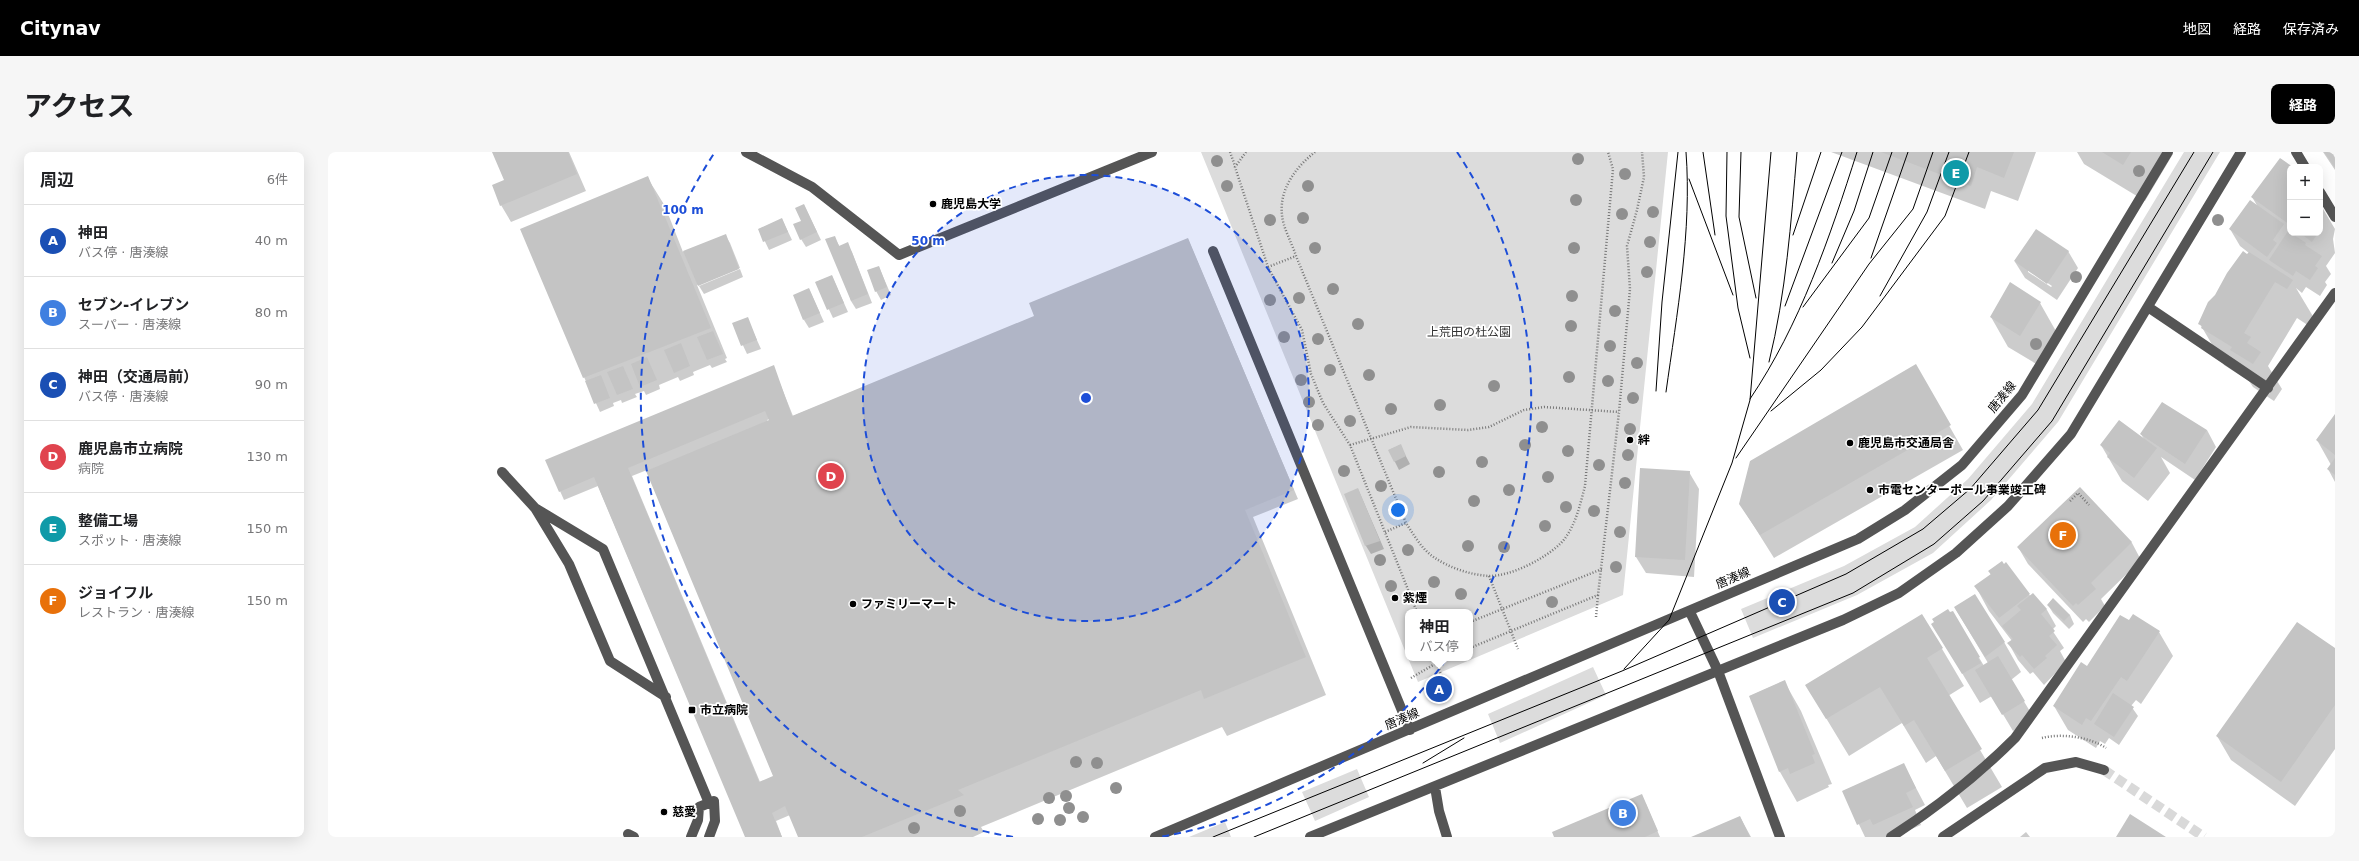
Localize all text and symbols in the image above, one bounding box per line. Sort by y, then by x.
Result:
text: Citynav [20,17,101,39]
text: 地図 [2183,21,2211,37]
text: 経路 [2233,21,2261,37]
text: 保存済み [2283,21,2339,37]
button: 経路 [2271,84,2335,124]
text: アクセス [24,90,135,123]
pin: E [1943,158,1969,188]
map controls [2287,164,2323,236]
button: + [2287,164,2323,200]
text: 周辺 [40,170,74,190]
text: 6件 [267,172,288,187]
place label: 鹿児島大学 [941,197,1001,211]
marker: 鹿児島大学 [928,199,938,209]
button: − [2287,200,2323,236]
text: 100 m [662,203,704,217]
text: 神田 [78,224,108,242]
text: A [48,233,58,248]
text: 40 m [255,233,288,248]
text: 50 m [911,234,945,248]
text: バス停 · 唐湊線 [78,245,168,260]
text: セブン-イレブン [78,296,189,314]
text: B [48,305,58,320]
text: 80 m [255,305,288,320]
text: スーパー · 唐湊線 [78,317,181,332]
park label: 上荒田の杜公園 [1427,325,1511,339]
text: 神田（交通局前） [78,368,198,386]
text: C [48,377,58,392]
text: 90 m [255,377,288,392]
street label: 唐湊線 [1985,379,2019,415]
text: バス停 · 唐湊線 [78,389,168,404]
centre of rings [1079,391,1093,405]
place label: 絆 [1638,433,1650,447]
marker: 絆 [1625,435,1635,445]
place label: 鹿児島市交通局舎 [1858,436,1954,450]
marker: 鹿児島市交通局舎 [1845,438,1855,448]
text: 鹿児島市立病院 [78,440,183,458]
text: D [48,449,58,464]
text: 130 m [246,449,288,464]
text: 病院 [78,461,104,476]
pin: D [818,461,844,491]
place label: 市電センターポール事業竣工碑 [1878,483,2046,497]
marker: 市電センターポール事業竣工碑 [1865,485,1875,495]
your location [1388,500,1408,520]
text: 整備工場 [78,512,138,530]
pin: F [2050,520,2076,550]
text: E [49,521,57,536]
text: 150 m [246,521,288,536]
text: スポット · 唐湊線 [78,533,181,548]
street label: 唐湊線 [1714,565,1752,591]
text: ジョイフル [78,584,153,602]
pin: C [1769,587,1795,617]
place label: 紫煙 [1403,591,1427,605]
text: F [49,593,57,608]
text: 150 m [246,593,288,608]
marker: 紫煙 [1390,593,1400,603]
place label: ファミリーマート [861,597,957,611]
marker: ファミリーマート [848,599,858,609]
text: レストラン · 唐湊線 [78,605,194,620]
popup [1405,609,1473,661]
text: 神田 [1419,618,1450,636]
text: バス停 [1419,639,1459,654]
pin: A [1426,674,1452,704]
place label: 市立病院 [700,703,748,717]
marker: 市立病院 [687,705,697,715]
street label: 唐湊線 [1383,706,1421,732]
pin: B [1610,798,1636,828]
place label: 慈愛 [672,805,696,819]
marker: 慈愛 [659,807,669,817]

